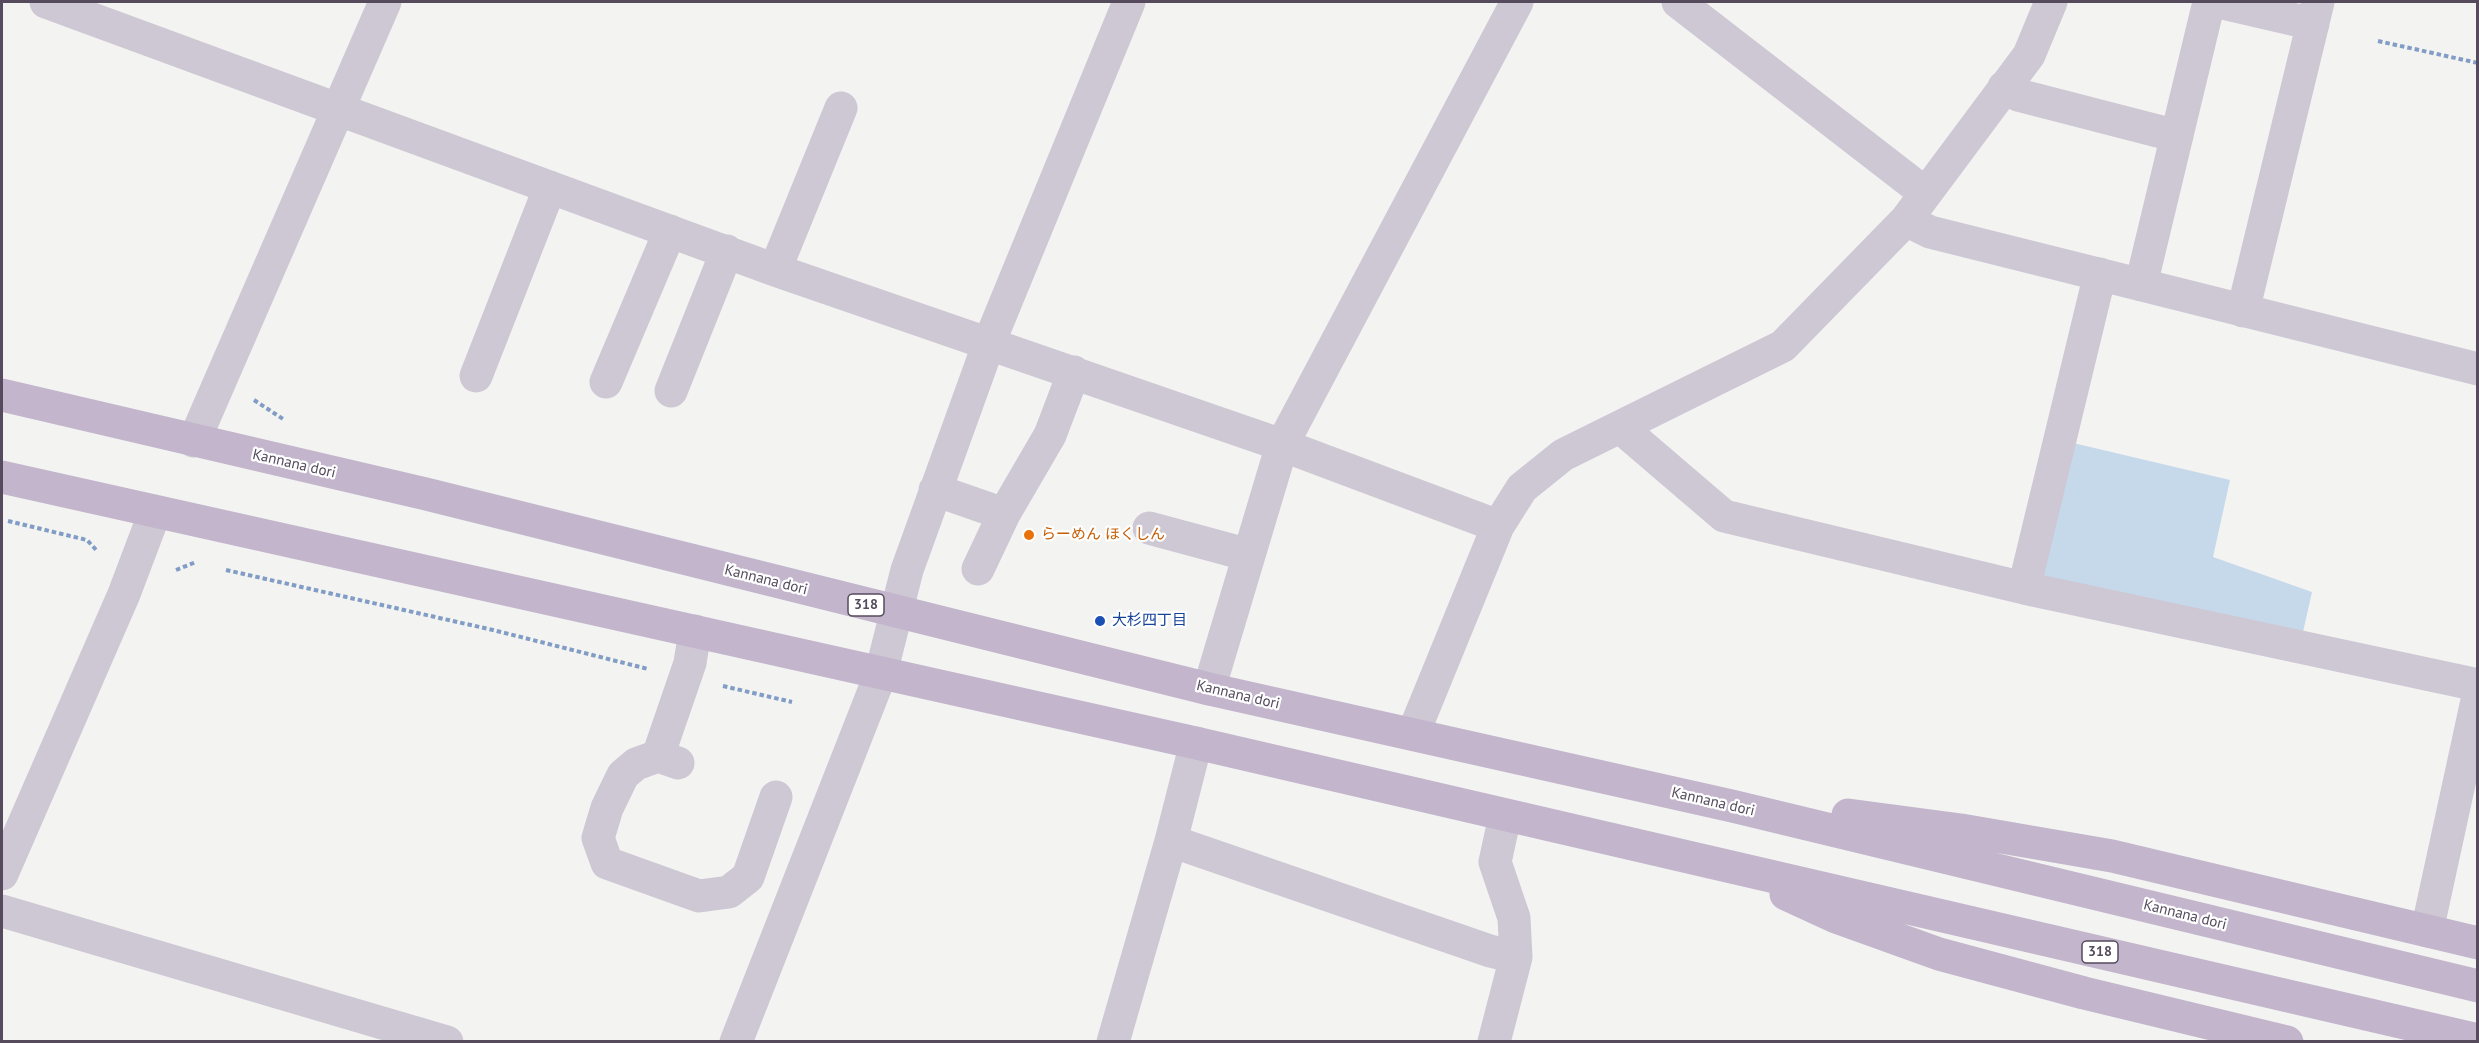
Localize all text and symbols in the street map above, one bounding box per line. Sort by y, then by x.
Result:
street label: Kannana dori [251,446,337,482]
place label: らーめん ほくしん [1041,526,1165,544]
marker: らーめん ほくしん [1022,528,1036,542]
street label: Kannana dori [723,561,809,599]
road number: 318 [848,594,884,616]
place label: 大杉四丁目 [1112,612,1187,630]
marker: 大杉四丁目 [1093,614,1107,628]
street label: Kannana dori [1195,677,1281,713]
street label: Kannana dori [1670,784,1756,820]
street label: Kannana dori [2142,896,2228,934]
road number: 318 [2082,941,2118,963]

